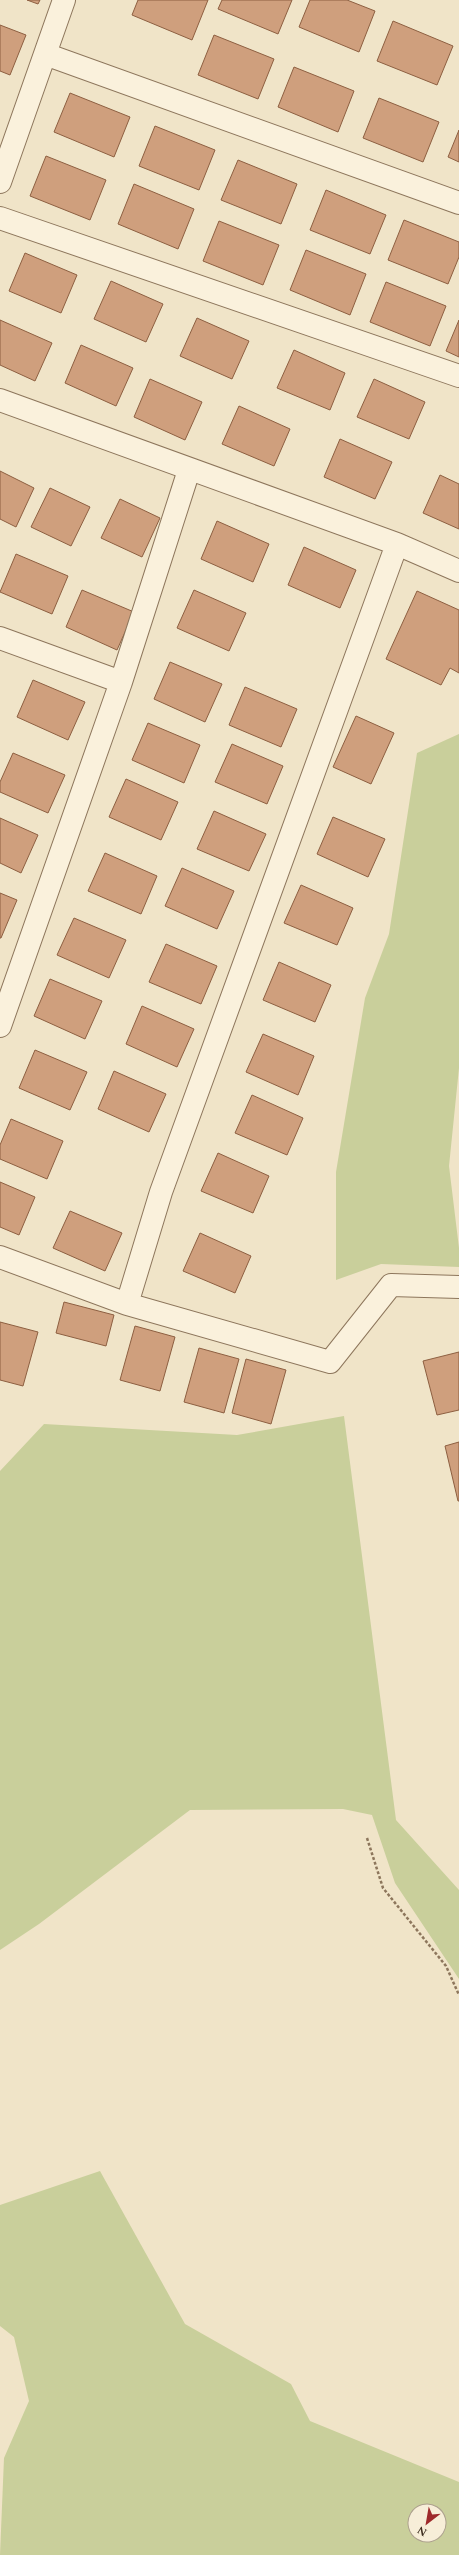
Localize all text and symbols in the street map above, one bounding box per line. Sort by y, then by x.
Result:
north arrow [407,2503,447,2543]
text: N [414,2522,430,2541]

